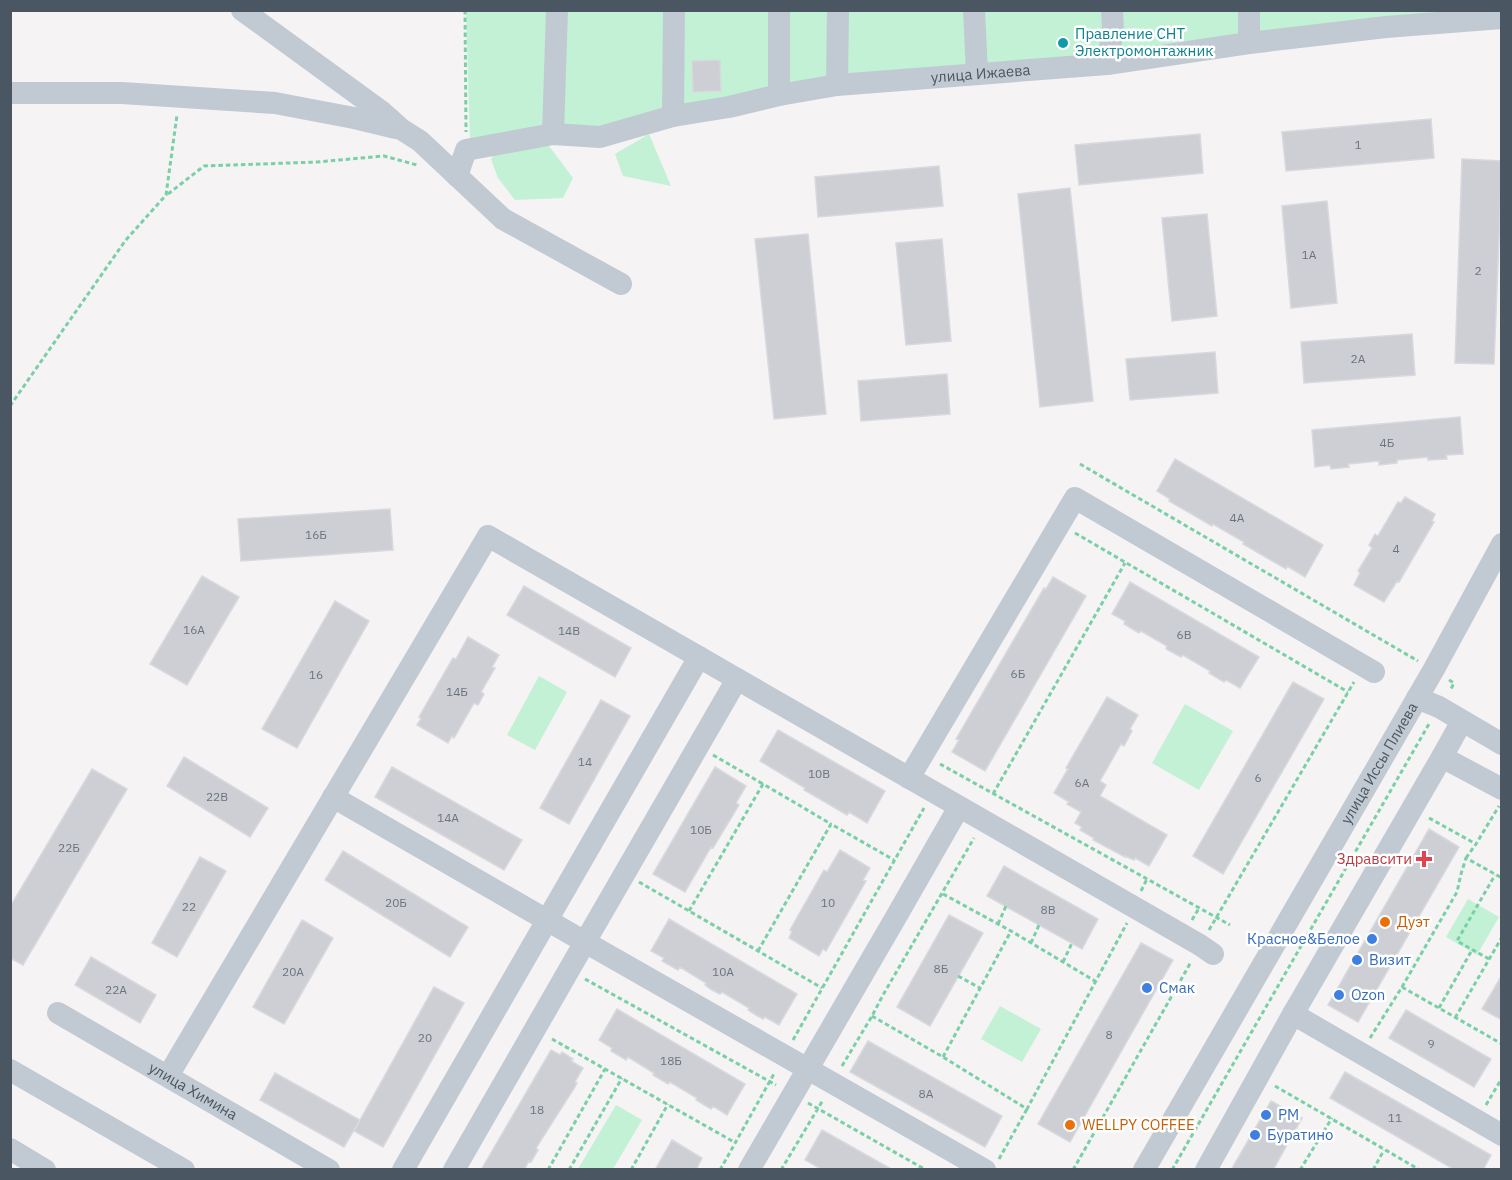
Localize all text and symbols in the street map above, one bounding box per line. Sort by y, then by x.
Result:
place label: Правление СНТ Электромонтажник [1075,24,1213,60]
marker: Правление СНТ Электромонтажник [1056,36,1070,50]
street label: улица Ижаева [930,60,1031,87]
house number: 1 [1354,137,1362,152]
house number: 1А [1302,247,1317,262]
house number: 2 [1474,263,1482,278]
house number: 2А [1351,351,1366,366]
house number: 4Б [1380,435,1394,450]
house number: 4А [1230,510,1245,525]
house number: 16Б [305,527,327,542]
house number: 4 [1392,541,1400,556]
house number: 16А [183,622,205,637]
house number: 14В [558,623,580,638]
house number: 6В [1176,627,1192,642]
house number: 6Б [1011,666,1025,681]
house number: 16 [309,667,323,682]
house number: 14Б [446,684,468,699]
street label: улица Иссы Плиева [1336,699,1422,827]
house number: 14 [578,754,592,769]
house number: 10В [808,766,830,781]
house number: 6 [1254,770,1262,785]
house number: 6А [1075,775,1090,790]
house number: 22В [206,789,228,804]
house number: 14А [437,810,459,825]
house number: 10Б [690,822,712,837]
house number: 22Б [58,840,80,855]
place label: Здравсити [1337,849,1412,868]
marker: Здравсити [1417,852,1431,866]
house number: 20Б [385,895,407,910]
house number: 10 [821,895,835,910]
house number: 22 [182,899,196,914]
house number: 8В [1040,902,1056,917]
place label: Дуэт [1397,912,1430,931]
marker: Дуэт [1378,915,1392,929]
place label: Красное&Белое [1247,929,1360,948]
marker: Красное&Белое [1365,932,1379,946]
place label: Визит [1369,950,1411,969]
marker: Визит [1350,953,1364,967]
house number: 8Б [934,961,948,976]
house number: 20А [282,964,304,979]
house number: 10А [712,964,734,979]
place label: Смак [1159,978,1195,997]
marker: Смак [1140,981,1154,995]
house number: 22А [105,982,127,997]
place label: Ozon [1351,985,1385,1004]
marker: Ozon [1332,988,1346,1002]
house number: 8 [1105,1027,1113,1042]
house number: 20 [418,1030,432,1045]
house number: 9 [1427,1036,1435,1051]
house number: 18Б [660,1053,682,1068]
street label: улица Химина [146,1058,241,1124]
house number: 8А [919,1086,934,1101]
house number: 18 [530,1102,544,1117]
place label: PM [1278,1105,1299,1124]
marker: PM [1259,1108,1273,1122]
house number: 11 [1388,1110,1402,1125]
place label: WELLPY COFFEE [1082,1115,1195,1134]
marker: WELLPY COFFEE [1063,1118,1077,1132]
place label: Буратино [1267,1125,1333,1144]
marker: Буратино [1248,1128,1262,1142]

